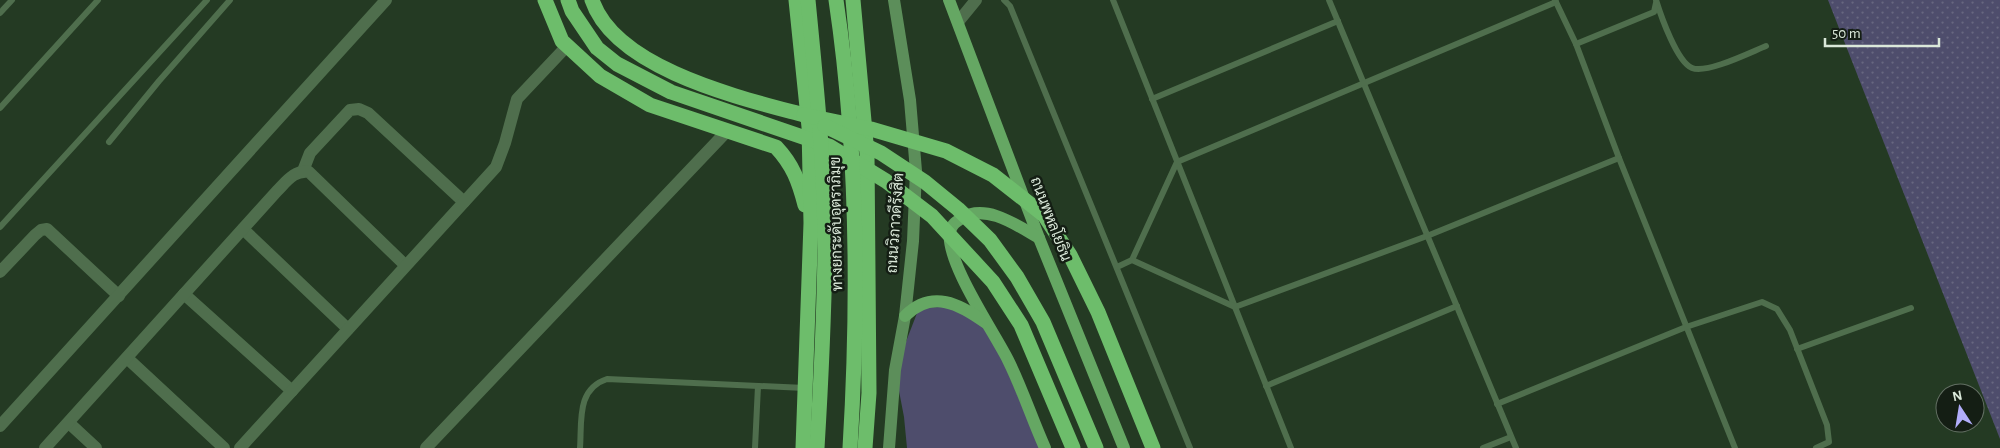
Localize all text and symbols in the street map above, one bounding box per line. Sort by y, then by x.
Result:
scale bar [1825,15,1939,47]
text: 50 m [1832,26,1861,41]
street label: ทางยกระดับอุตราภิมุข [826,156,848,292]
street label: ถนนวิภาวดีรังสิต [882,172,906,274]
street label: ถนนพหลโยธิน [1028,174,1076,263]
north arrow [1935,383,1985,433]
text: N [1951,388,1964,404]

